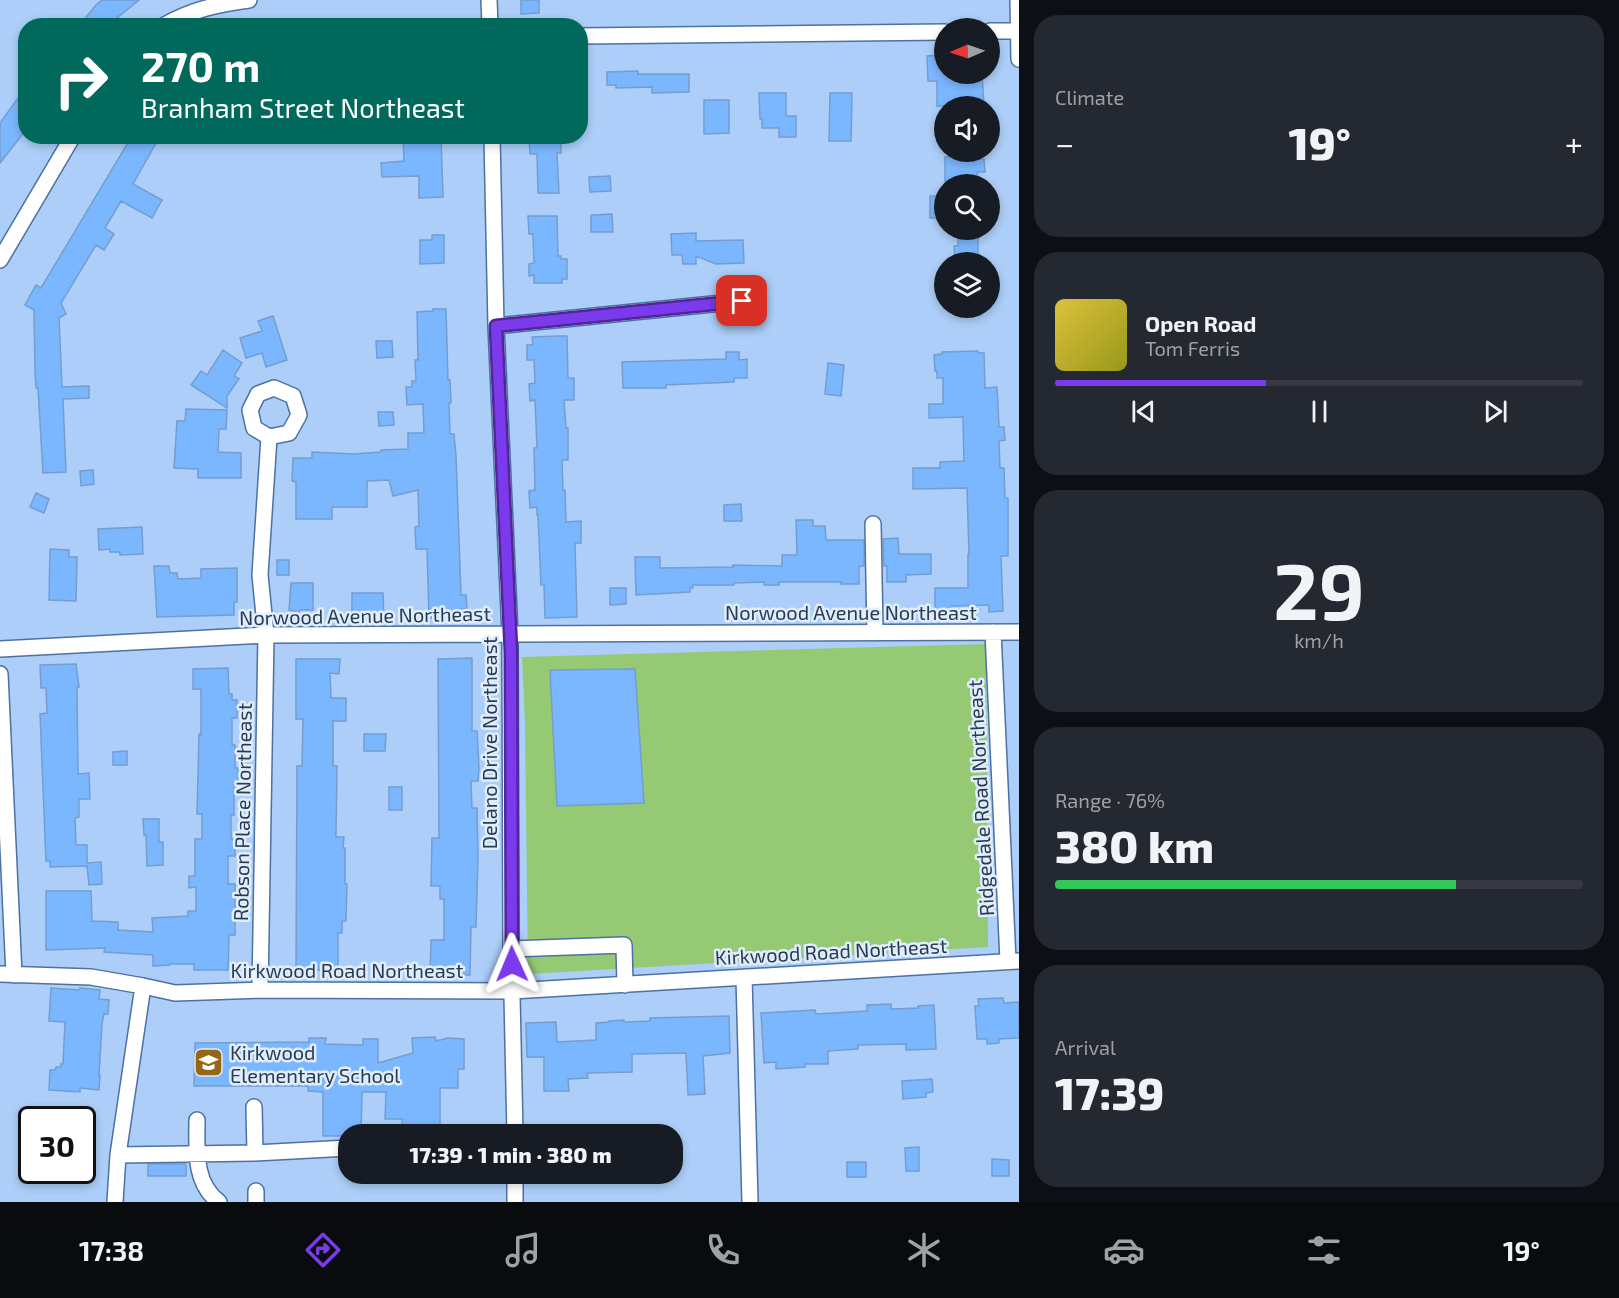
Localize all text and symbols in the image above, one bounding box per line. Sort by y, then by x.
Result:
north arrow [934,18,1000,84]
map controls [934,18,1000,318]
text: 270 m [141,40,260,90]
icon: right [42,42,120,120]
text: Climate [1055,85,1124,109]
text: Branham Street Northeast [141,91,465,123]
button: sound [934,96,1000,162]
text: 19° [1288,115,1351,169]
text: − [1055,123,1074,163]
text: + [1565,123,1583,163]
button: search [934,174,1000,240]
button: layers [934,252,1000,318]
pin [716,275,767,326]
icon: arrive [725,284,758,317]
text: Open Road [1145,310,1257,336]
text: Tom Ferris [1145,336,1240,360]
icon: previous [1127,395,1160,428]
icon: pause [1303,395,1336,428]
icon: next [1479,395,1512,428]
text: 29 [1273,542,1365,636]
street label: Norwood Avenue Northeast [725,600,977,624]
street label: Norwood Avenue Northeast [239,601,491,629]
text: km/h [1294,628,1344,652]
street label: Delano Drive Northeast [477,636,501,849]
street label: Ridgedale Road Northeast [962,679,998,917]
street label: Robson Place Northeast [228,702,256,921]
text: Range · 76% [1055,788,1165,812]
text: 380 km [1055,818,1214,872]
position arrow [480,932,544,996]
street label: Kirkwood Road Northeast [714,933,948,969]
street label: Kirkwood Road Northeast [231,958,464,982]
text: Arrival [1055,1035,1116,1059]
place label: Kirkwood Elementary School [230,1040,400,1087]
school or university icon: Kirkwood Elementary School [193,1047,225,1079]
text: 17:39 [1055,1065,1164,1119]
speed limit sign: 30 [18,1106,96,1184]
text: 17:39 · 1 min · 380 m [409,1141,612,1167]
icon: directions [302,1229,344,1271]
icon: music [502,1229,544,1271]
icon: phone [702,1229,744,1271]
icon: climate [903,1229,945,1271]
icon: car [1103,1229,1145,1271]
icon: filters [1303,1229,1345,1271]
text: 17:38 [79,1234,144,1266]
text: 19° [1503,1234,1540,1266]

